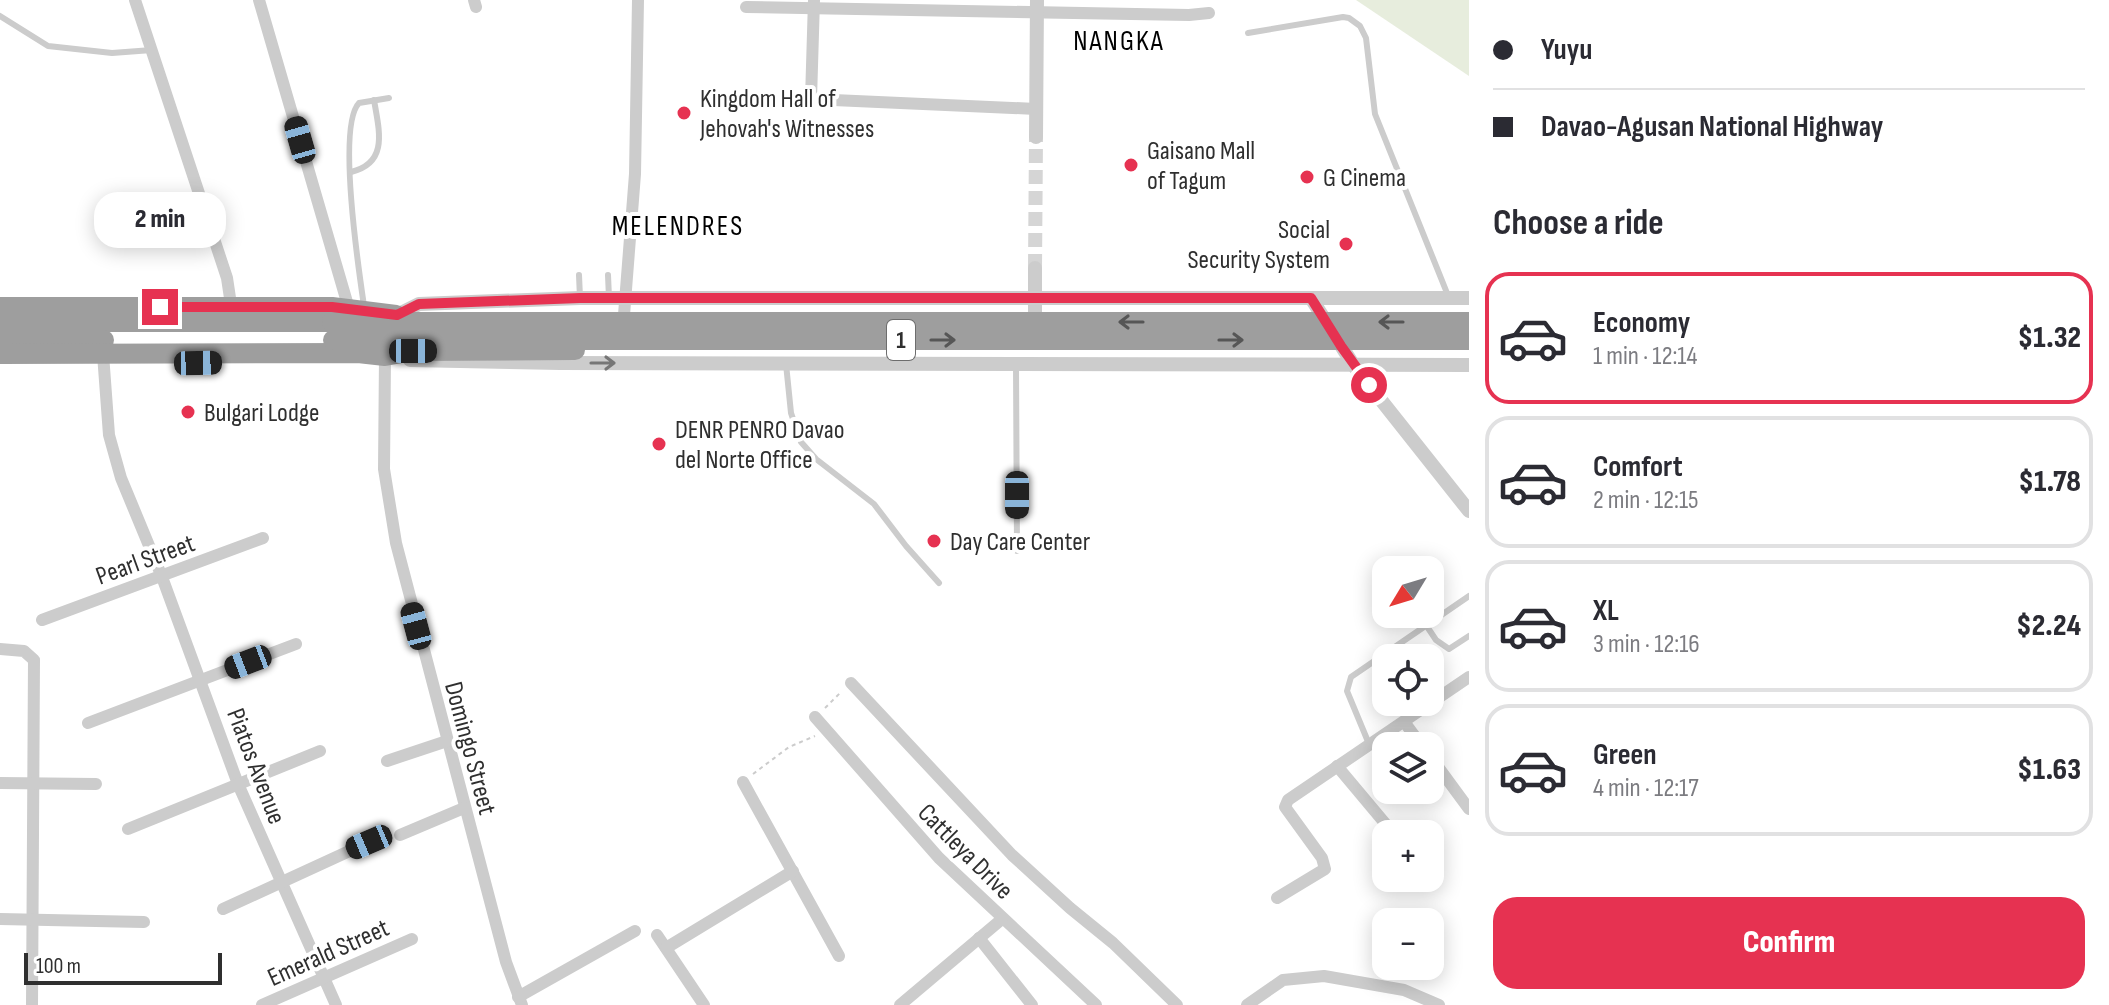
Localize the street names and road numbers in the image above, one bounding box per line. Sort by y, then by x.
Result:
road number: 1 [887,320,915,360]
street label: Pearl Street [92,528,199,593]
street label: Domingo Street [437,679,502,818]
street label: Piatos Avenue [219,704,292,829]
street label: Cattleya Drive [911,798,1019,906]
street label: Emerald Street [263,913,394,994]

